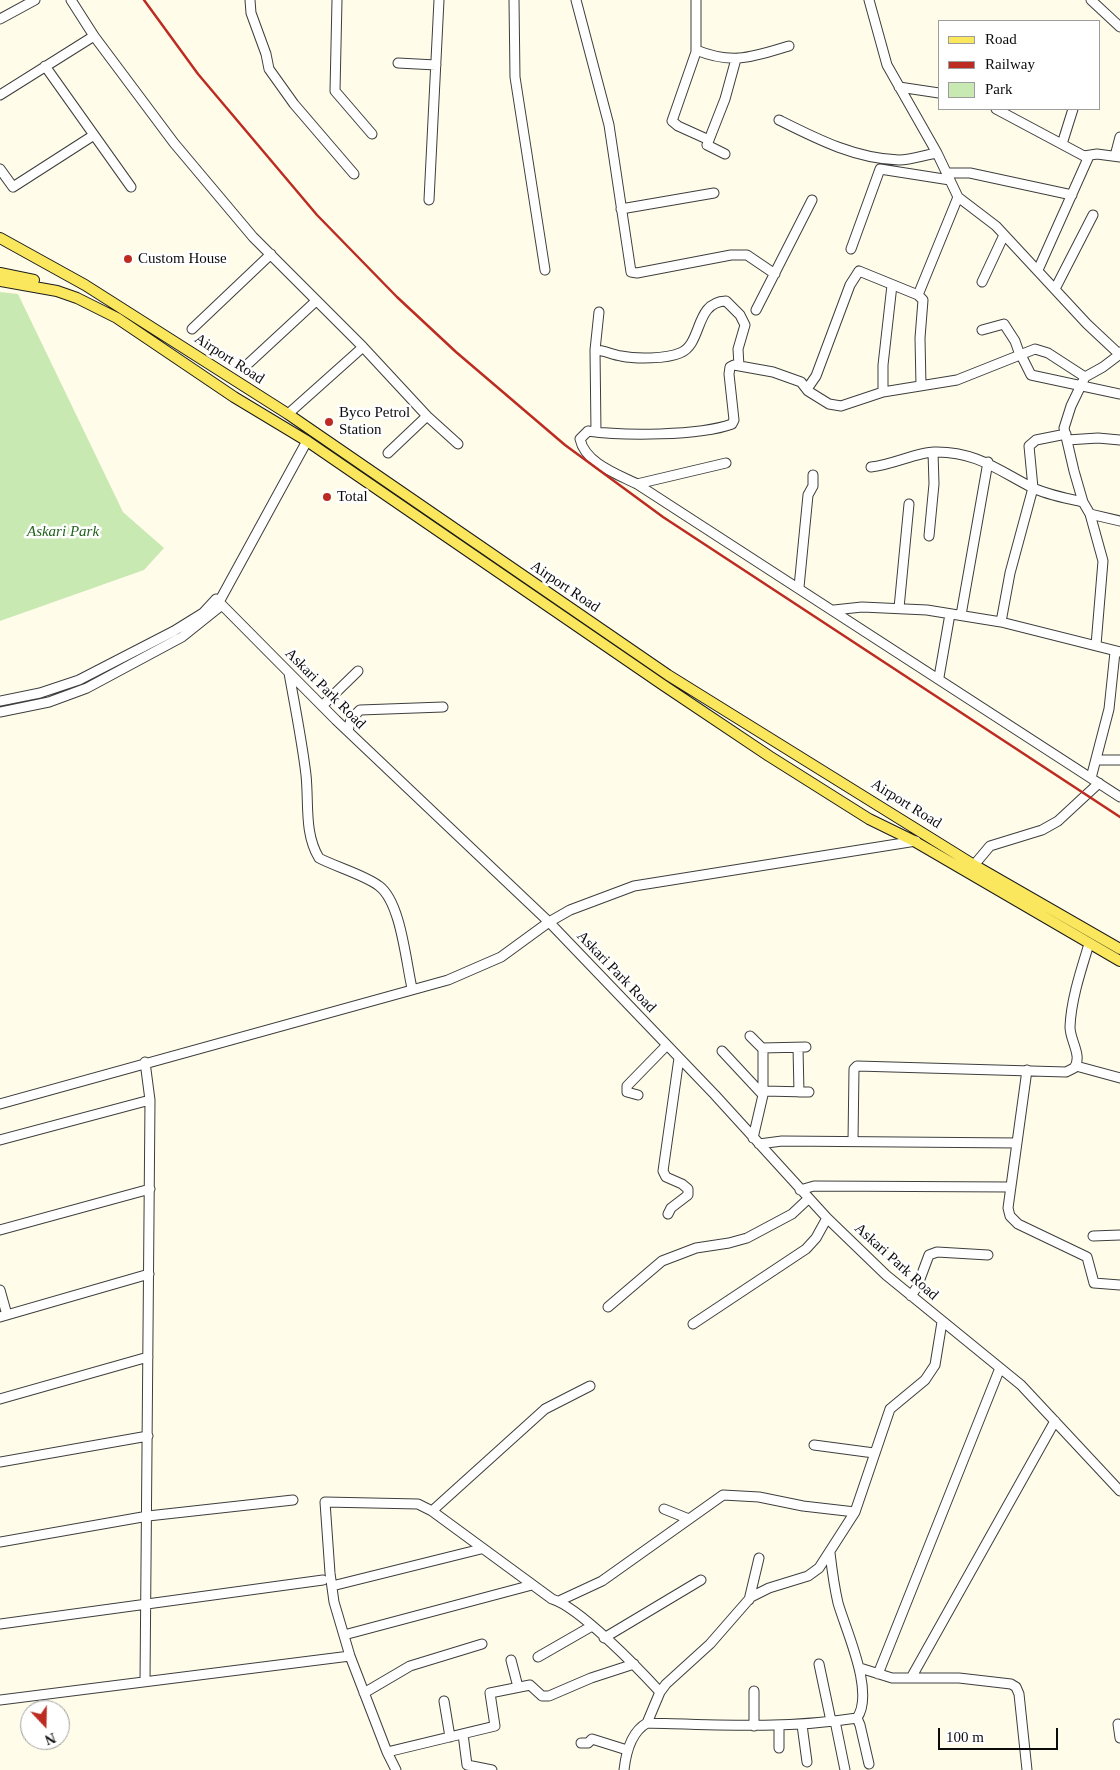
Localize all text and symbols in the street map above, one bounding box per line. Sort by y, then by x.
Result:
legend [938,20,1100,110]
text: Road [985,31,1017,47]
text: Railway [985,56,1035,72]
text: Park [985,81,1013,97]
place label: Custom House [138,250,227,268]
marker: Custom House [122,253,134,265]
street label: Airport Road [191,330,267,388]
place label: Byco Petrol Station [339,404,410,439]
marker: Byco Petrol Station [323,416,335,428]
place label: Total [337,488,368,506]
marker: Total [321,491,333,503]
park label: Askari Park [27,523,99,541]
street label: Airport Road [527,557,603,617]
street label: Askari Park Road [281,645,369,733]
street label: Airport Road [867,775,945,833]
street label: Askari Park Road [572,927,660,1017]
street label: Askari Park Road [850,1220,942,1304]
north arrow [20,1700,70,1750]
scale bar [940,1718,1060,1750]
text: 100 m [946,1729,984,1745]
text: N [43,1730,58,1747]

